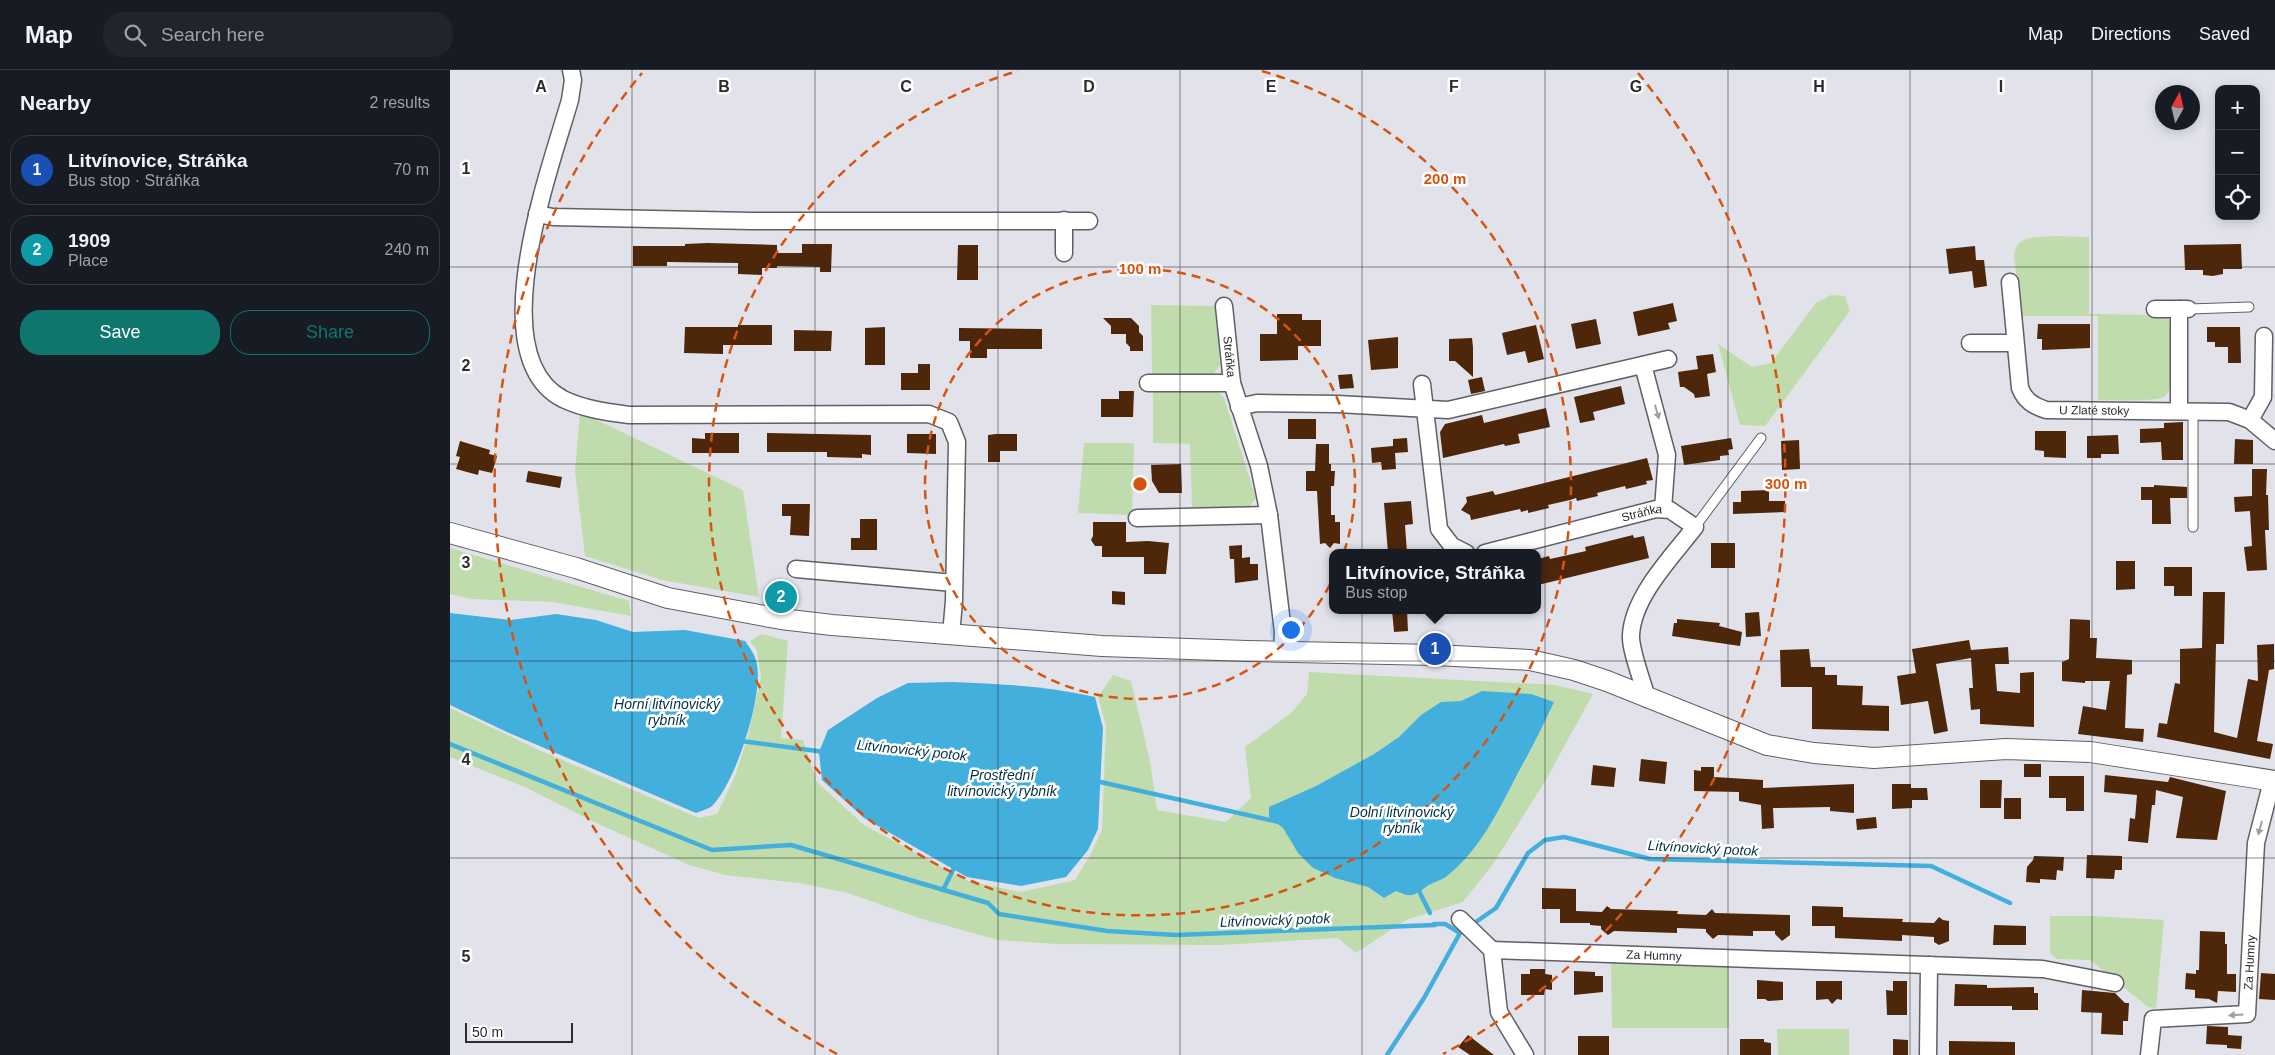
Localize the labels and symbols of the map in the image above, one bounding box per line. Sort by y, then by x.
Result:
text: A [535,78,547,95]
text: B [718,78,730,95]
text: C [900,78,912,95]
text: D [1083,78,1095,95]
text: E [1266,78,1277,95]
text: F [1449,78,1459,95]
text: G [1630,78,1642,95]
text: H [1813,78,1825,95]
text: I [1999,78,2003,95]
north arrow [2155,85,2200,130]
text: 1 [462,160,471,177]
text: 200 m [1424,170,1466,187]
text: 100 m [1119,260,1161,277]
street label: Stráňka [1220,335,1238,378]
text: 2 [462,357,471,374]
street label: U Zlaté stoky [2059,403,2129,418]
one-way arrow [1653,404,1661,419]
centre of rings [1131,475,1149,493]
text: 300 m [1765,475,1807,492]
street label: Stráňka [1620,502,1663,525]
text: 3 [462,554,471,571]
pin: 2 [765,578,797,616]
your location [1278,617,1304,643]
pin: 1 [1419,630,1451,668]
water label: Horní litvínovický rybník [614,696,721,728]
water label: Litvínovický potok [856,736,969,764]
text: 4 [462,751,471,768]
water label: Prostřední litvínovický rybník [947,767,1058,799]
water label: Dolní litvínovický rybník [1350,804,1455,836]
one-way arrow [2255,821,2263,836]
water label: Litvínovický potok [1647,837,1760,859]
water label: Litvínovický potok [1220,910,1331,930]
street label: Za Humny [2241,934,2258,990]
text: 5 [462,948,471,965]
street label: Za Humny [1626,948,1682,964]
one-way arrow [2228,1011,2244,1019]
scale bar [465,1020,572,1043]

